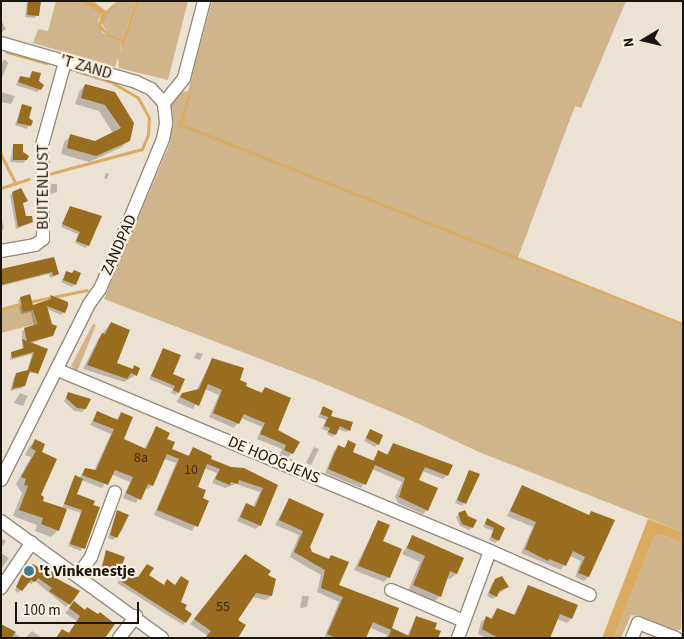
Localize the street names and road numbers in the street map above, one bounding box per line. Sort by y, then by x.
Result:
street label: 'T ZAND [58,50,114,84]
street label: BUITENLUST [33,144,53,230]
street label: ZANDPAD [97,212,141,278]
street label: DE HOOGJENS [225,432,323,488]

